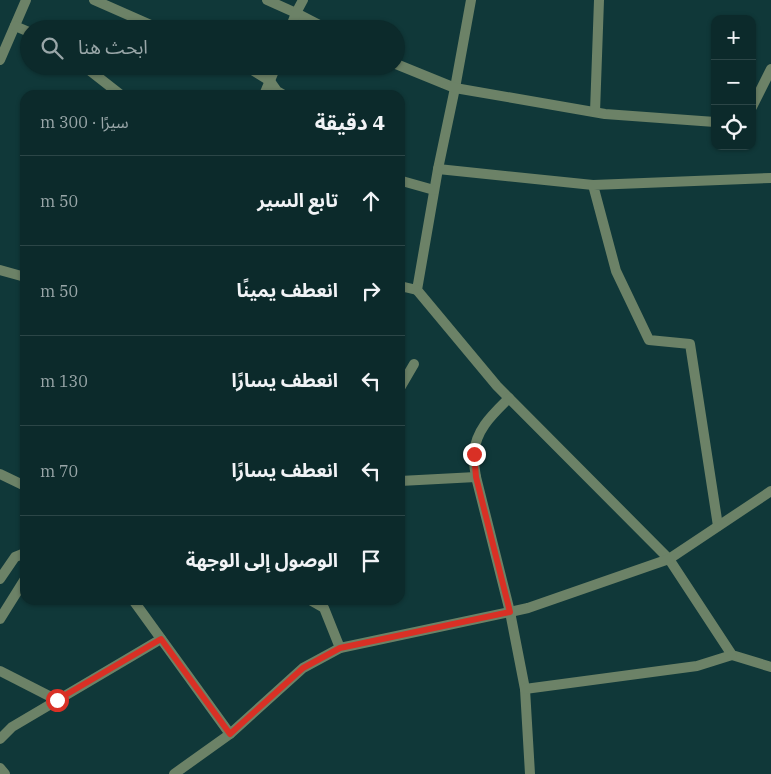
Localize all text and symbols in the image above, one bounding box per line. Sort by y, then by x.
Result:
map controls [711,15,756,150]
button: + [711,15,756,60]
search box [20,20,405,75]
icon: search [38,34,66,62]
text: ابحث هنا [78,35,148,59]
button: − [711,60,756,105]
button: locate [711,105,756,150]
text: 4 دقيقة [315,108,385,136]
text: سيرًا · 300 m [40,112,129,132]
icon: ahead [357,187,385,215]
text: تابع السير [257,188,338,212]
text: 50 m [40,191,78,211]
icon: right [357,277,385,305]
text: انعطف يمينًا [236,278,338,302]
text: 50 m [40,281,78,301]
icon: left [357,367,385,395]
text: انعطف يسارًا [232,368,338,392]
text: 130 m [40,371,88,391]
route end [463,443,486,466]
icon: left [357,457,385,485]
text: انعطف يسارًا [232,458,338,482]
text: 70 m [40,461,78,481]
icon: arrive [357,547,385,575]
text: الوصول إلى الوجهة [186,548,338,572]
route start [46,689,69,712]

